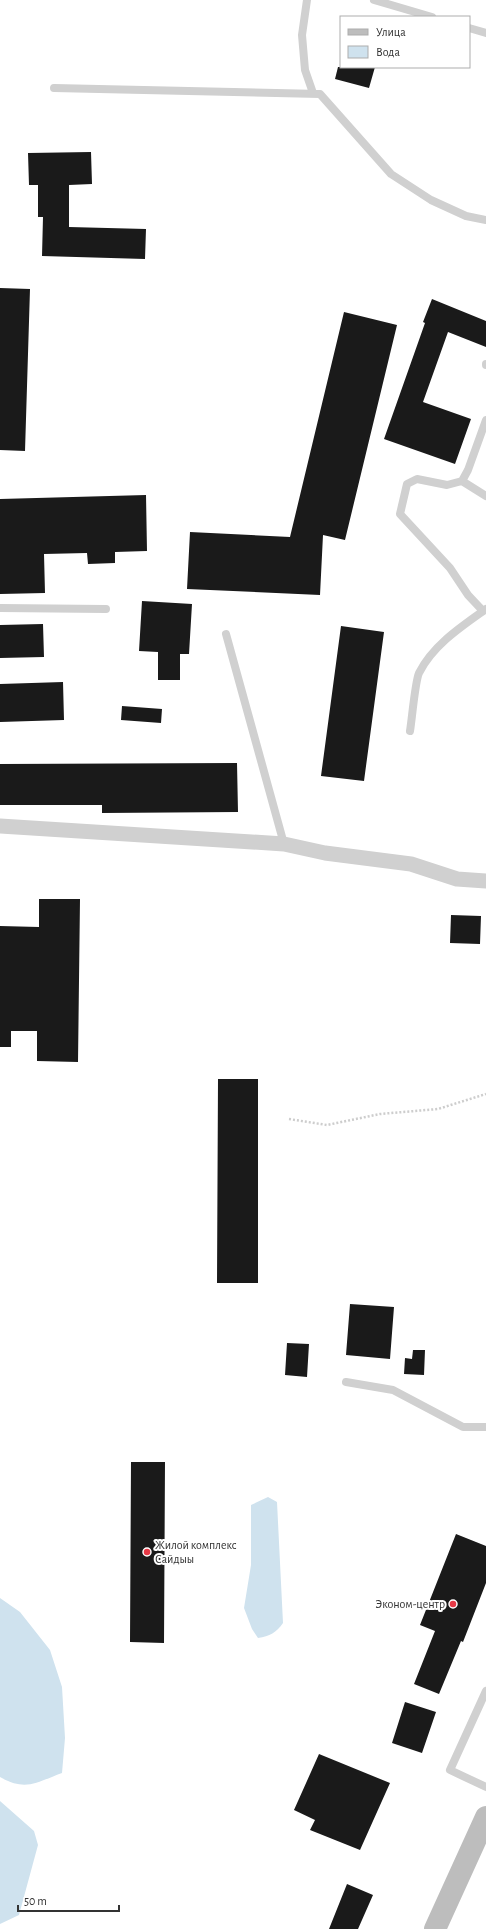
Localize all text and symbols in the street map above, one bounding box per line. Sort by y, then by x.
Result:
legend [340,16,470,68]
text: Улица [376,26,406,38]
text: Вода [376,46,400,58]
place label: Жилой комплекс Сайдыы [155,1539,237,1565]
marker: Жилой комплекс Сайдыы [142,1547,152,1557]
place label: Эконом-центр [375,1598,445,1610]
marker: Эконом-центр [448,1599,458,1609]
scale bar [18,1887,119,1913]
text: 50 m [24,1895,47,1907]

